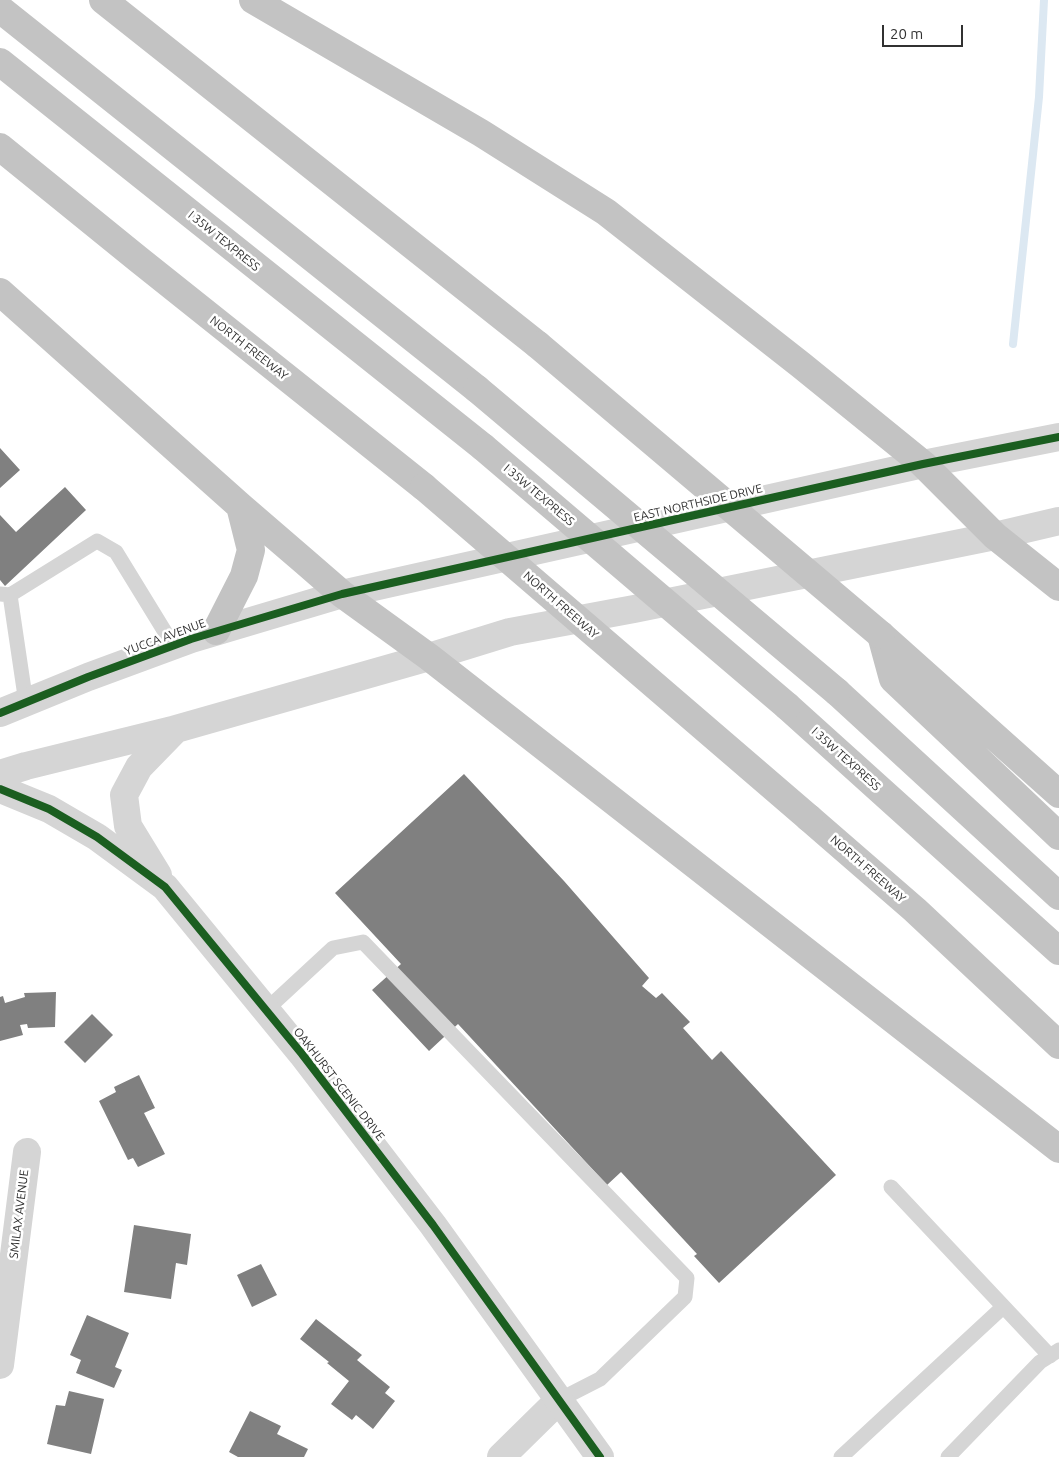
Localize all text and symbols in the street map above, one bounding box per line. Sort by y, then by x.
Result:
scale bar [884,15,965,47]
text: 20 m [890,25,923,42]
street label: I 35W TEXPRESS [185,208,263,274]
street label: NORTH FREEWAY [207,313,291,383]
street label: I 35W TEXPRESS [501,461,577,529]
street label: EAST NORTHSIDE DRIVE [632,481,764,525]
street label: NORTH FREEWAY [520,568,602,642]
street label: YUCCA AVENUE [122,616,208,658]
street label: I 35W TEXPRESS [808,724,884,794]
street label: NORTH FREEWAY [827,832,909,906]
street label: OAKHURST SCENIC DRIVE [290,1025,388,1143]
street label: SMILAX AVENUE [6,1169,32,1259]

